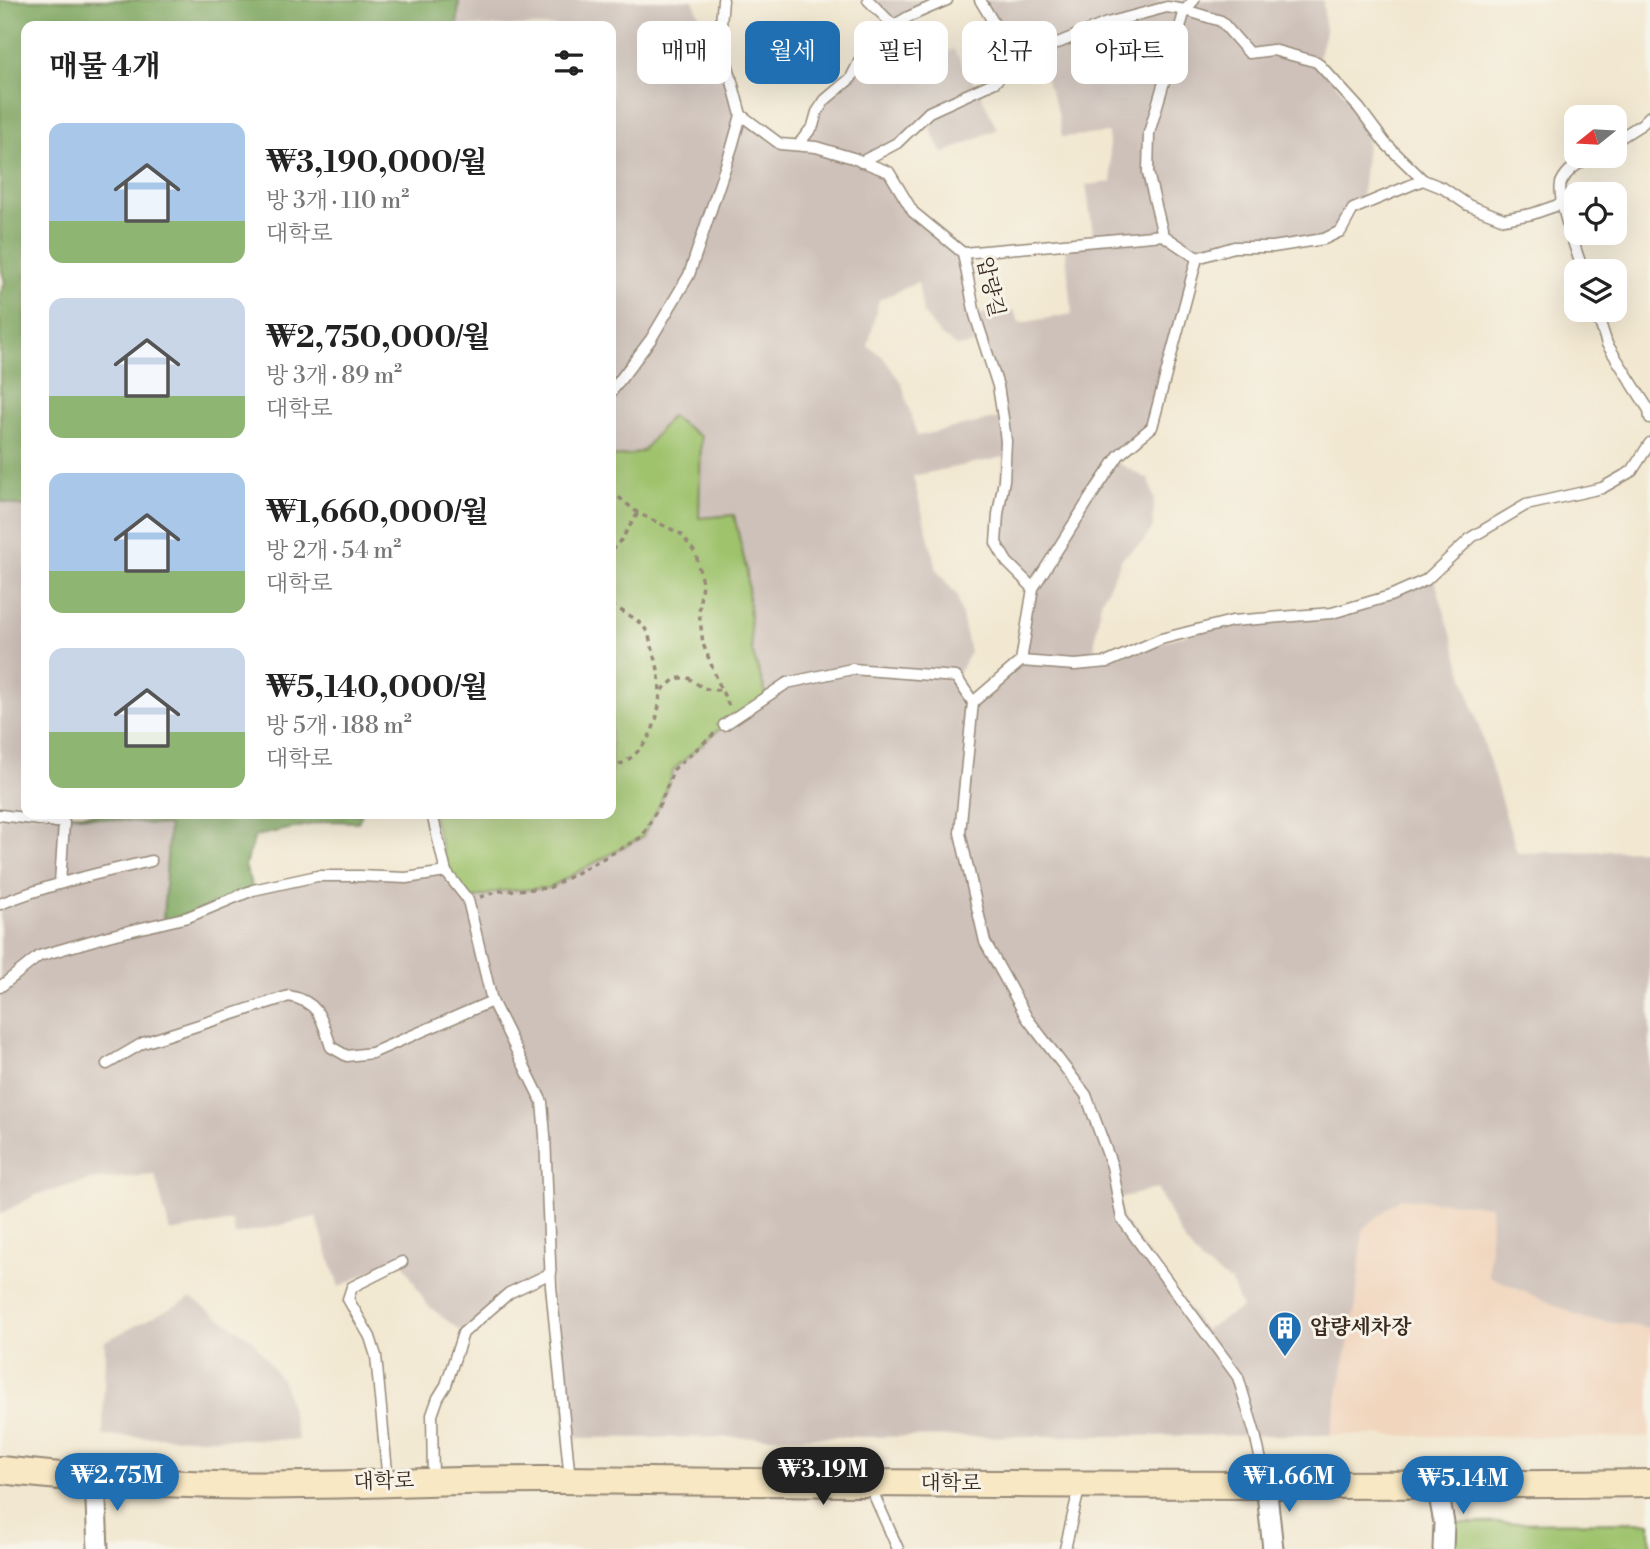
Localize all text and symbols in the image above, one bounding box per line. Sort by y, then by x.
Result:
chip: 매매 [637,21,731,84]
chip: 월세 [745,21,840,84]
chip: 필터 [854,21,948,84]
chip: 신규 [962,21,1057,84]
chip: 아파트 [1071,21,1188,84]
icon: filters [550,44,588,82]
text: 매물 4개 [49,48,161,86]
north arrow [1564,105,1628,168]
map controls [1564,105,1627,322]
text: ₩3,190,000/월 [266,144,488,182]
icon: home [105,151,189,235]
button: locate [1564,182,1627,245]
text: 방 3개 · 110 m² [266,187,409,215]
text: 대학로 [266,220,333,248]
street label: 압량길 [970,254,1010,320]
button: layers [1564,259,1627,322]
text: ₩2,750,000/월 [266,319,491,357]
icon: home [105,326,189,410]
text: 방 3개 · 89 m² [266,362,402,390]
text: 대학로 [266,395,333,423]
text: ₩1,660,000/월 [266,494,489,532]
icon: home [105,501,189,585]
text: 방 2개 · 54 m² [266,537,401,565]
text: 대학로 [266,570,333,598]
text: ₩5,140,000/월 [266,669,488,707]
icon: home [105,676,189,760]
text: 방 5개 · 188 m² [266,712,412,740]
text: 대학로 [266,745,333,773]
building icon: 압량세차장 [1266,1309,1304,1358]
place label: 압량세차장 [1310,1315,1412,1341]
pin: ₩3.19M [766,1448,880,1507]
pin: ₩2.75M [60,1454,174,1513]
pin: ₩1.66M [1232,1454,1346,1514]
text: ₩3.19M [778,1456,868,1484]
pin: ₩5.14M [1406,1456,1520,1516]
text: ₩2.75M [71,1462,163,1490]
text: ₩1.66M [1244,1463,1334,1491]
text: ₩5.14M [1418,1465,1508,1493]
street label: 대학로 [353,1468,415,1496]
street label: 대학로 [921,1471,981,1497]

